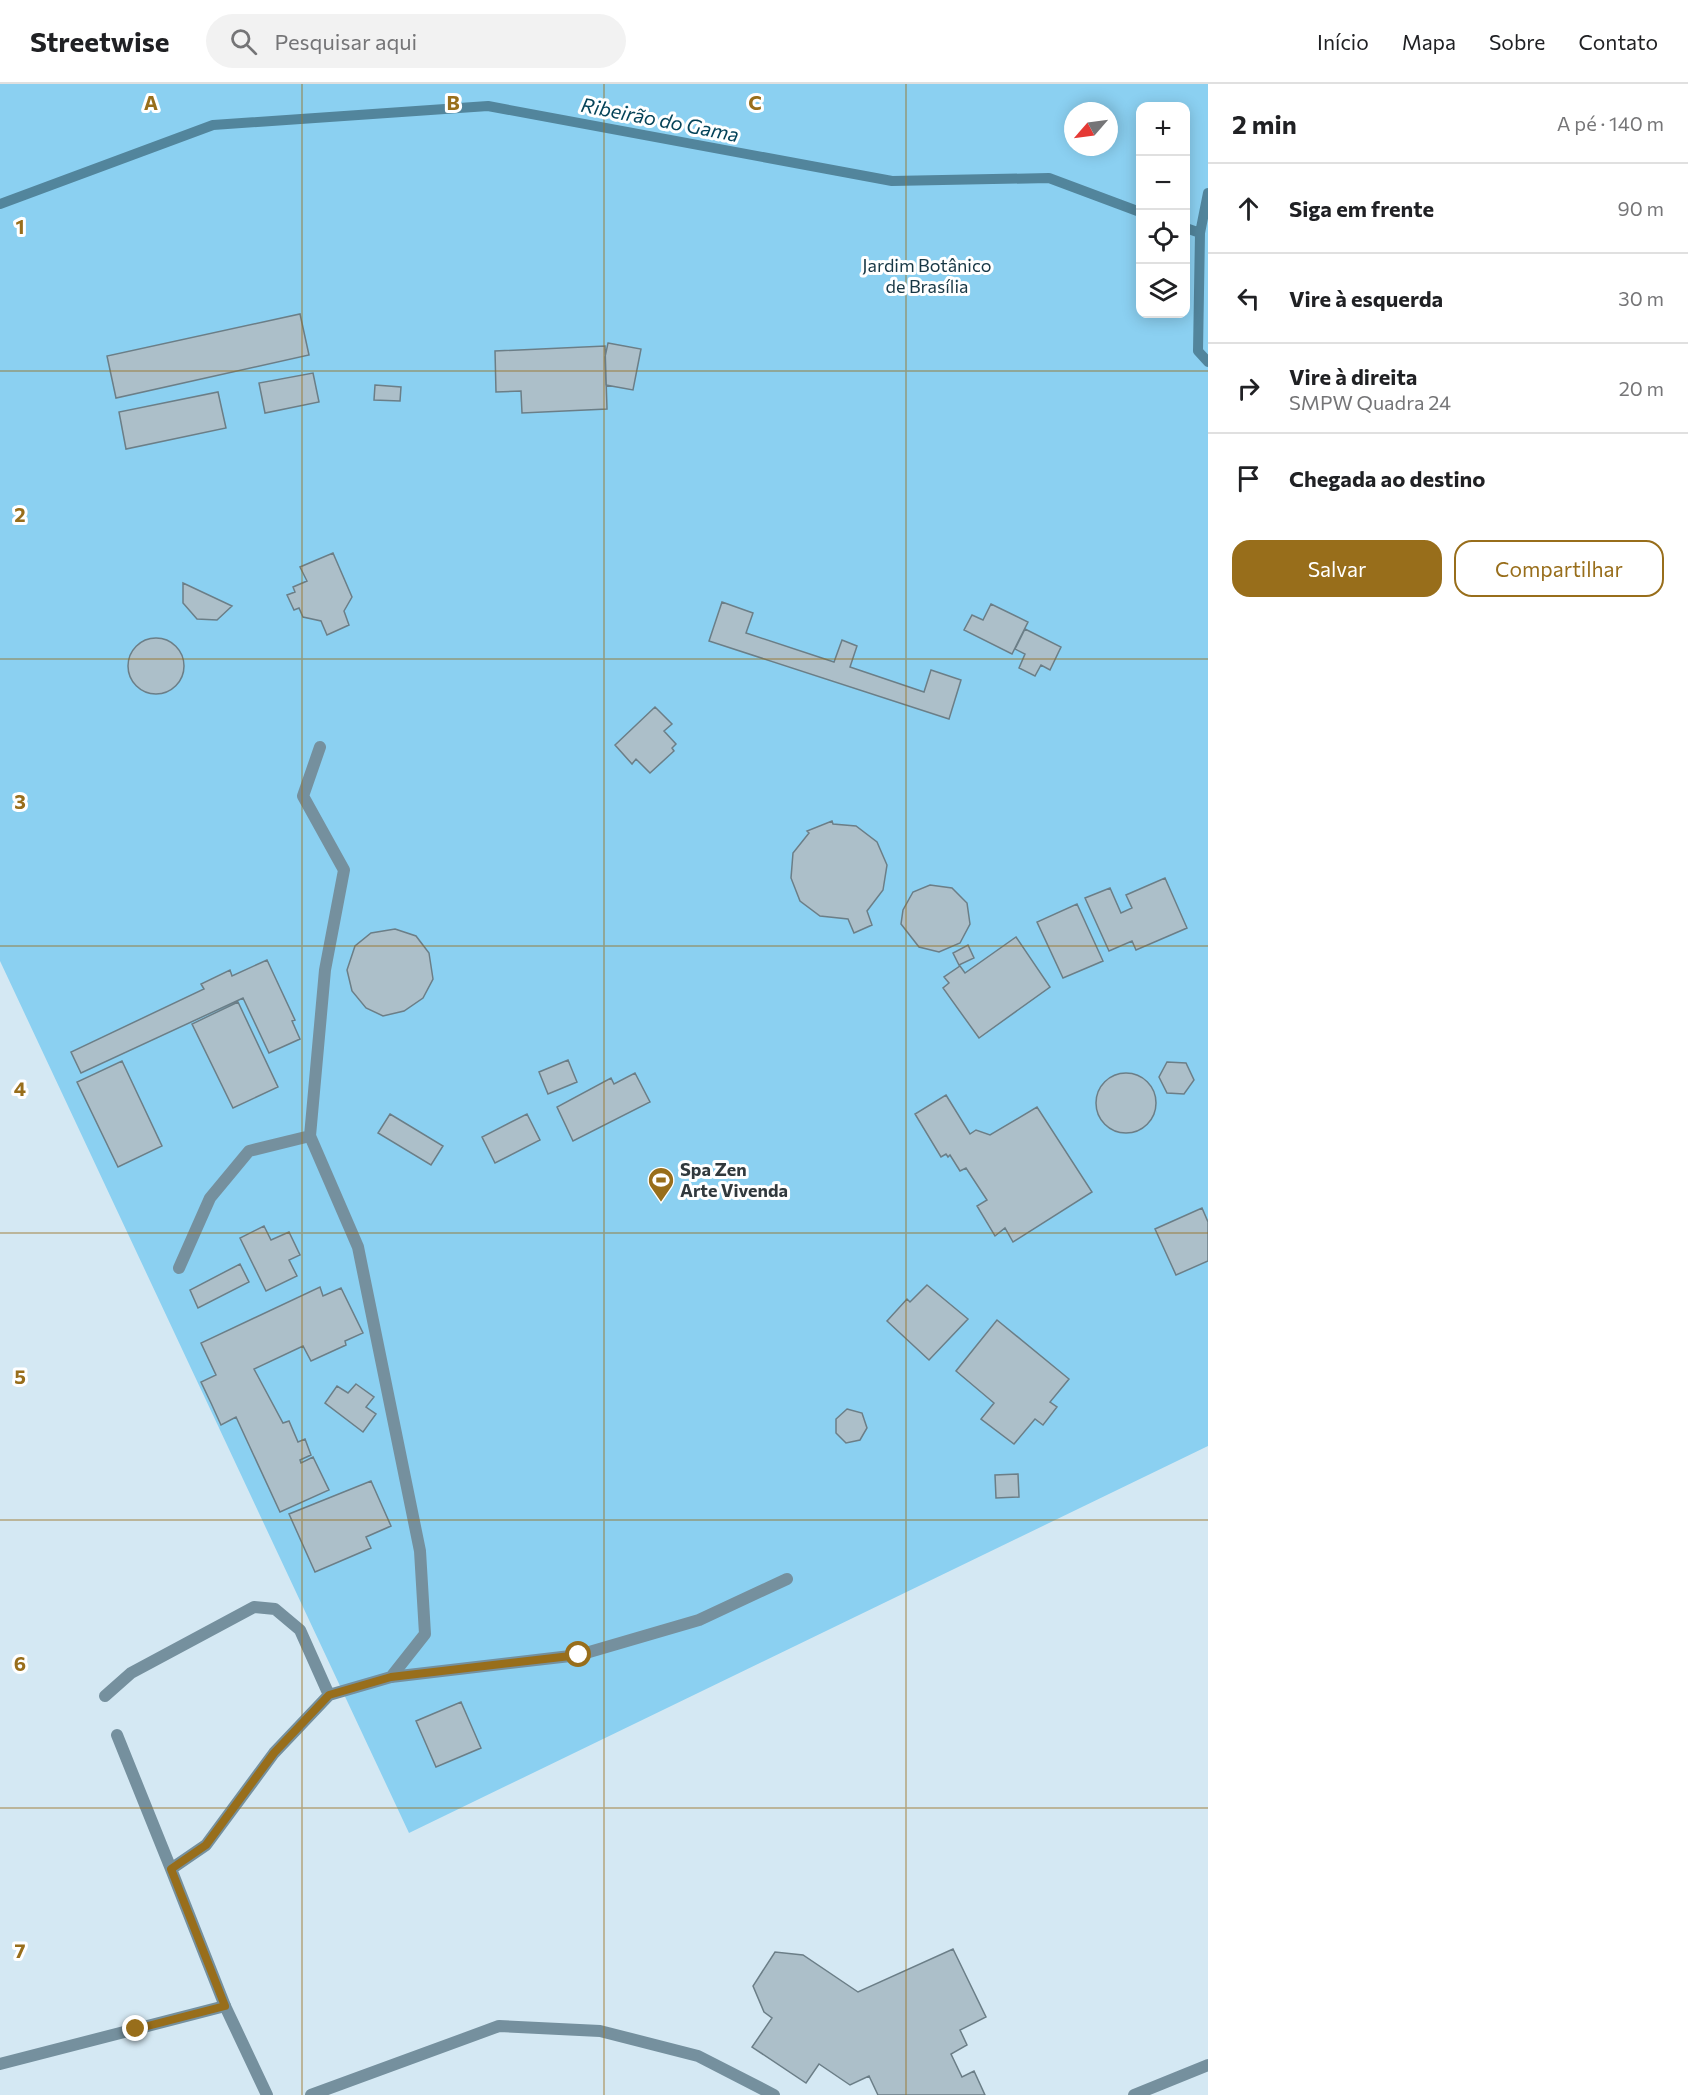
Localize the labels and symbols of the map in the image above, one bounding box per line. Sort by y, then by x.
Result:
text: A [144,90,158,114]
text: B [446,90,460,114]
text: C [748,90,762,114]
water label: Ribeirão do Gama [579,92,741,146]
north arrow [1064,102,1118,156]
text: 1 [15,214,25,238]
park label: Jardim Botânico de Brasília [862,254,992,297]
text: 2 [14,502,26,526]
text: 3 [14,789,26,813]
text: 4 [14,1076,26,1100]
place label: Spa Zen Arte Vivenda [680,1158,788,1201]
sports icon: Spa Zen Arte Vivenda [646,1165,676,1203]
text: 5 [14,1364,26,1388]
route start [565,1641,591,1667]
text: 6 [14,1651,26,1675]
text: 7 [15,1938,26,1962]
route end [122,2015,148,2041]

